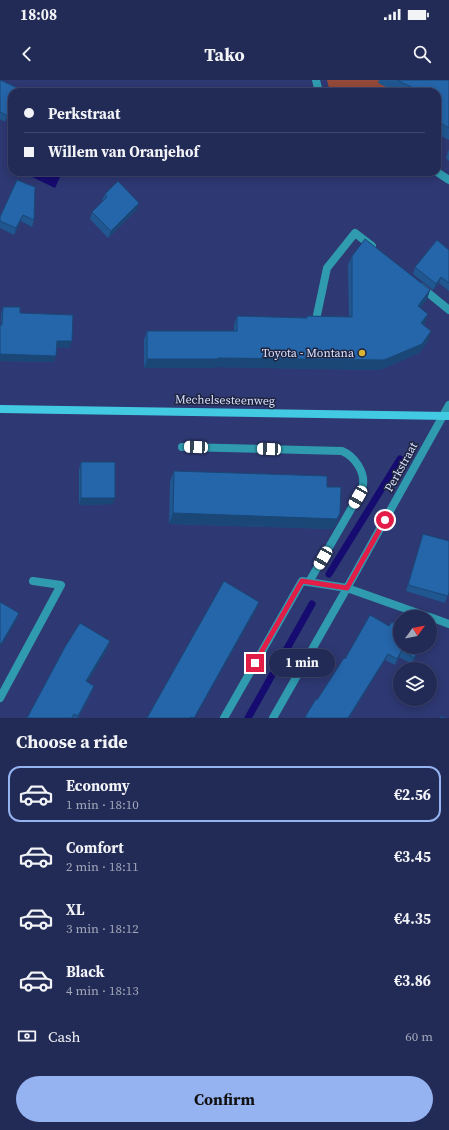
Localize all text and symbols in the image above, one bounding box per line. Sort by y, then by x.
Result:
text: 18:08 [20,4,57,25]
text: Tako [204,42,245,67]
icon: back [16,43,38,65]
icon: search [411,43,433,65]
text: Perkstraat [48,103,120,124]
text: Willem van Oranjehof [48,141,199,162]
place label: Toyota - Montana [262,345,355,361]
marker: Toyota - Montana [357,348,367,358]
street label: Mechelsesteenweg [175,391,275,409]
street label: Perkstraat [381,439,421,495]
car [184,441,208,453]
car [257,443,281,455]
car [347,484,369,510]
route start [376,511,394,529]
car [312,545,334,571]
north arrow [393,610,437,654]
map controls [393,610,437,706]
callout: 1 min [269,649,335,677]
route end [246,654,264,672]
text: 1 min [285,654,319,671]
button: layers [393,662,437,706]
text: Choose a ride [16,729,128,754]
text: Economy [66,775,130,796]
icon: car [18,776,54,812]
text: €2.56 [394,784,431,805]
text: 1 min · 18:10 [66,796,139,813]
text: Comfort [66,837,124,858]
icon: car [18,838,54,874]
text: €3.45 [394,846,431,867]
text: 2 min · 18:11 [66,858,139,875]
text: XL [66,899,85,920]
icon: car [18,900,54,936]
text: €4.35 [394,908,431,929]
text: 3 min · 18:12 [66,920,139,937]
text: Black [66,961,105,982]
icon: car [18,962,54,998]
text: €3.86 [394,970,431,991]
text: 4 min · 18:13 [66,982,139,999]
icon: cash [16,1025,38,1047]
text: Cash [48,1026,80,1047]
text: 60 m [405,1028,433,1045]
button: Confirm [16,1076,433,1122]

